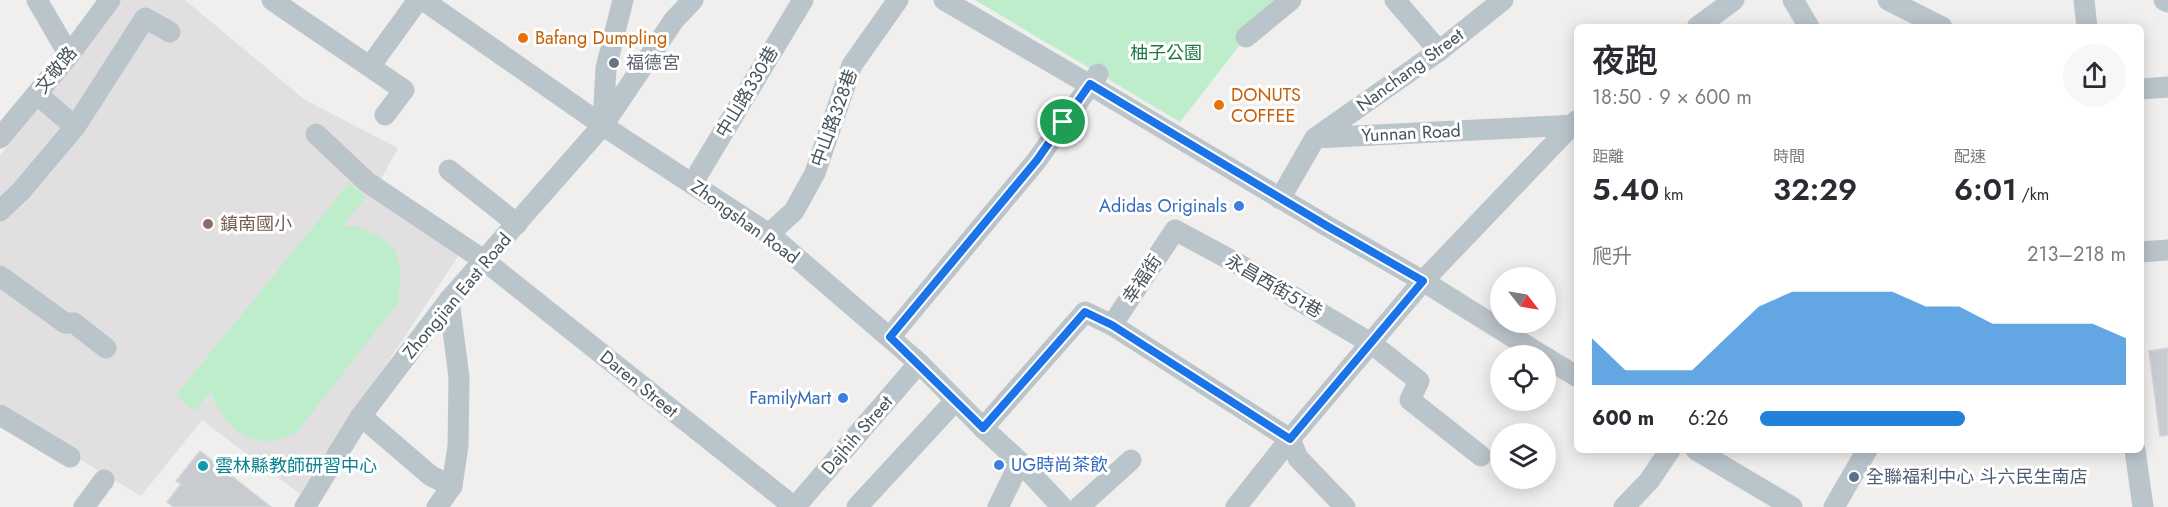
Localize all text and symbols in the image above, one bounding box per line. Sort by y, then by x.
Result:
street label: Nanchang Street [1351,22,1469,118]
place label: Bafang Dumpling [535,25,667,51]
marker: Bafang Dumpling [516,31,530,45]
text: 夜跑 [1592,37,1658,84]
park label: 柚子公園 [1130,40,1202,66]
street label: 文敬路 [29,41,83,99]
street label: 中山路330巷 [709,41,785,143]
button: share [2063,44,2126,107]
place label: 福德宮 [626,50,680,76]
marker: 福德宮 [607,56,621,70]
street label: 中山路328巷 [804,66,864,170]
place label: DONUTS COFFEE [1231,82,1301,129]
text: 18:50 · 9 × 600 m [1592,83,1752,112]
pin [1037,96,1088,147]
marker: DONUTS COFFEE [1212,98,1226,112]
icon: arrive [1046,105,1079,138]
street label: Yunnan Road [1361,117,1461,149]
text: 距離 [1592,145,1624,168]
text: 時間 [1773,145,1805,168]
text: 配速 [1954,145,1986,168]
text: 5.40 [1592,168,1659,211]
text: 32:29 [1773,168,1857,211]
text: 6:01 [1954,168,2017,211]
street label: Zhongshan Road [686,174,804,270]
text: km [1659,183,1684,206]
text: /km [2017,183,2049,206]
place label: Adidas Originals [1099,193,1227,219]
marker: Adidas Originals [1232,199,1246,213]
place label: 鎮南國小 [220,211,292,237]
marker: 鎮南國小 [201,217,215,231]
street label: Zhongjian East Road [397,228,517,364]
text: 213–218 m [2027,240,2126,269]
text: 爬升 [1592,242,1632,271]
street label: 永昌西街51巷 [1221,248,1327,324]
street label: 幸福街 [1116,249,1168,309]
north arrow [1490,267,1556,333]
map controls [1490,267,1556,489]
street label: Daren Street [594,344,684,424]
button: locate [1490,345,1556,411]
place label: FamilyMart [749,385,832,411]
street label: Dajhih Street [815,389,899,480]
marker: FamilyMart [836,391,850,405]
text: 600 m [1592,404,1654,433]
text: 6:26 [1688,404,1728,433]
button: layers [1490,423,1556,489]
place label: UG時尚茶飲 [1011,452,1108,478]
place label: 雲林縣教師研習中心 [215,453,377,479]
marker: UG時尚茶飲 [992,458,1006,472]
marker: 雲林縣教師研習中心 [196,459,210,473]
place label: 全聯福利中心 斗六民生南店 [1866,464,2087,490]
marker: 全聯福利中心 斗六民生南店 [1847,470,1861,484]

